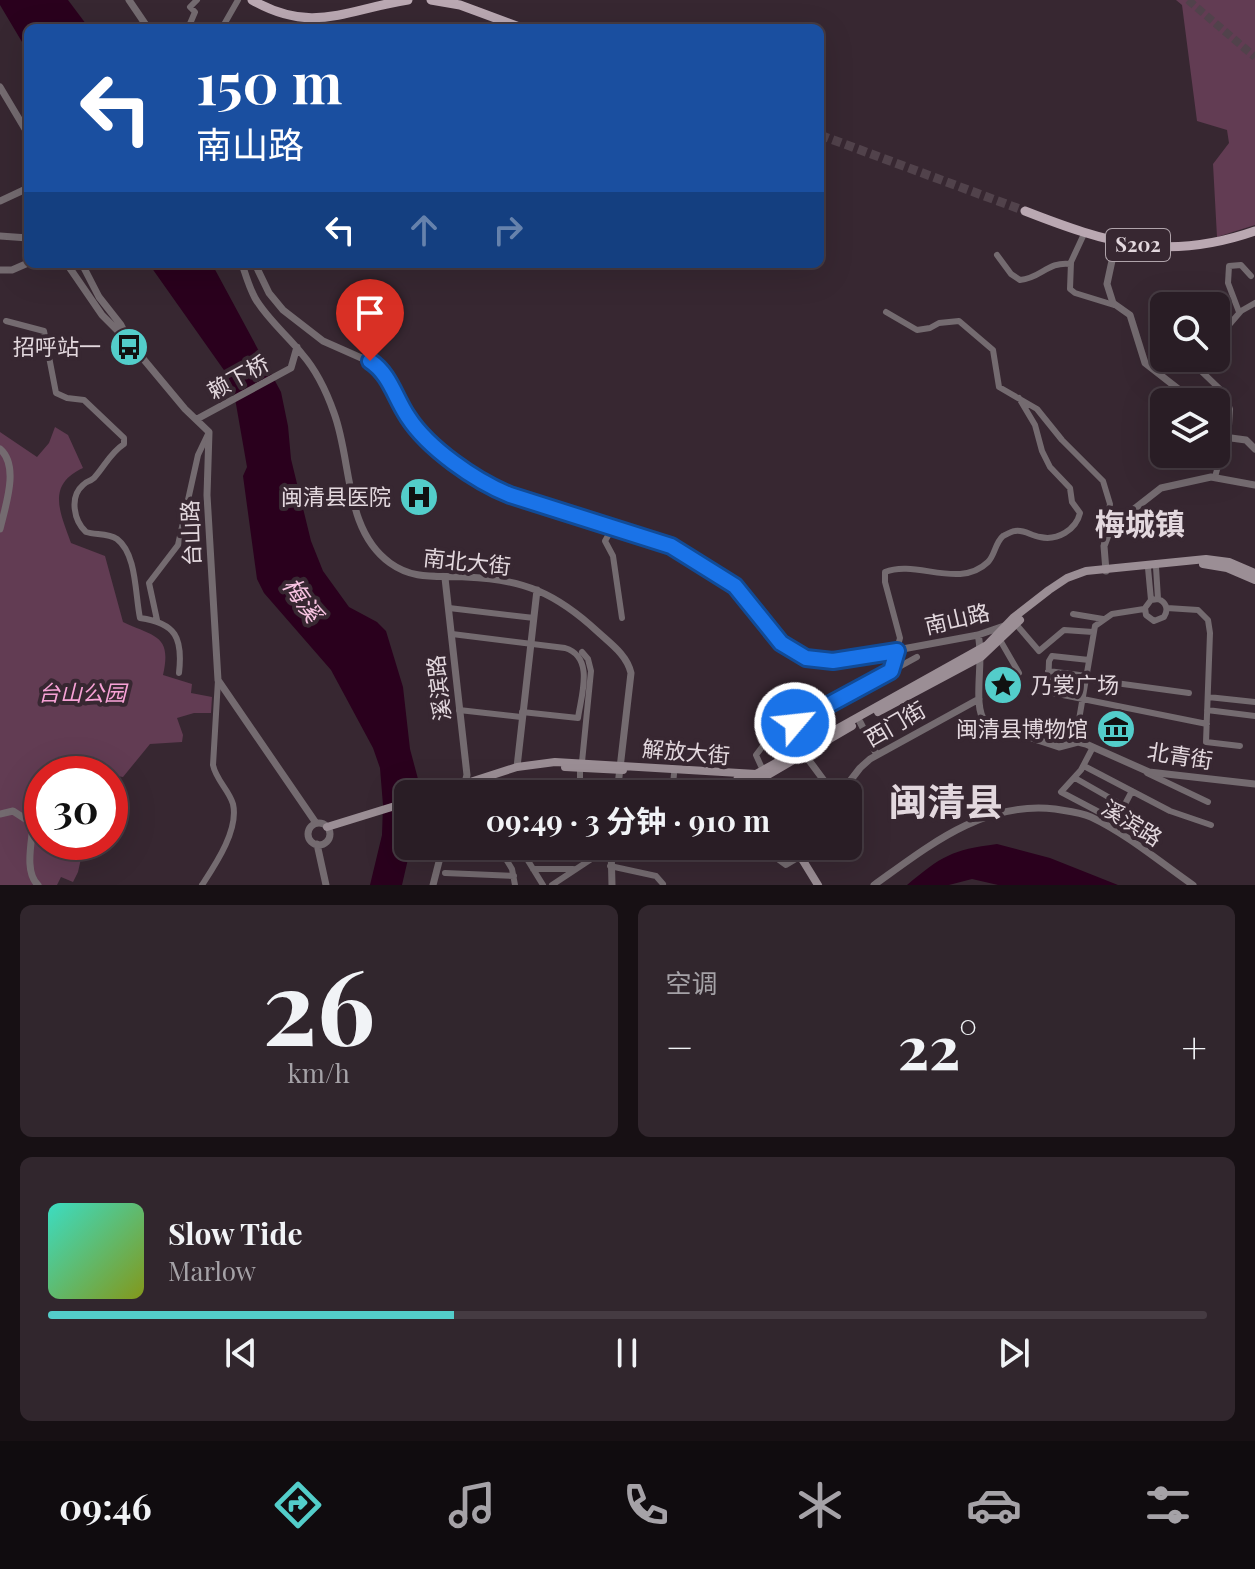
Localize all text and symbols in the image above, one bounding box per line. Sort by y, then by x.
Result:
text: 150 m [196,44,342,119]
icon: left [64,56,168,160]
text: 南山路 [196,119,304,167]
icon: left [318,208,362,252]
icon: ahead [402,208,446,252]
icon: right [486,208,530,252]
road number: S202 [1106,229,1170,261]
pin [336,279,404,361]
icon: arrive [348,291,392,335]
map controls [1150,292,1230,468]
button: search [1150,292,1230,372]
bus stop icon: 招呼站一 [108,326,150,368]
place label: 招呼站一 [13,331,101,361]
street label: 赖下桥 [201,347,274,405]
button: layers [1150,388,1230,468]
hospital icon: 闽清县医院 [398,476,440,518]
place label: 闽清县医院 [281,481,391,511]
street label: 台山路 [174,500,206,567]
district label: 梅城镇 [1095,503,1185,543]
street label: 南北大街 [422,541,512,581]
water label: 梅溪 [277,570,332,630]
street label: 南山路 [921,596,992,640]
street label: 溪滨路 [420,654,456,722]
place icon: 乃裳广场 [982,664,1024,706]
place label: 乃裳广场 [1031,669,1119,699]
park label: 台山公园 [38,677,129,707]
position arrow [753,681,837,765]
street label: 西门街 [858,694,931,753]
museum icon: 闽清县博物馆 [1095,708,1137,750]
place label: 闽清县博物馆 [956,713,1088,743]
street label: 解放大街 [641,732,731,770]
street label: 北青街 [1145,735,1215,775]
speed limit sign: 30 [24,756,128,860]
district label: 闽清县 [889,775,1003,826]
street label: 溪滨路 [1097,792,1168,852]
text: 09:49 · 3 分钟 · 910 m [486,800,770,840]
text: 26 [262,933,375,1072]
text: 空调 [666,965,718,1000]
text: 22° [898,1005,978,1085]
text: − [666,1016,694,1075]
text: + [1181,1016,1207,1075]
text: km/h [288,1055,350,1090]
text: Slow Tide [168,1213,303,1253]
text: Marlow [168,1253,256,1288]
icon: previous [219,1331,263,1375]
icon: pause [605,1331,649,1375]
icon: next [992,1331,1036,1375]
icon: directions [270,1477,326,1533]
icon: music [444,1477,500,1533]
icon: phone [618,1477,674,1533]
icon: climate [792,1477,848,1533]
icon: car [966,1477,1022,1533]
icon: filters [1140,1477,1196,1533]
text: 09:46 [59,1481,152,1529]

